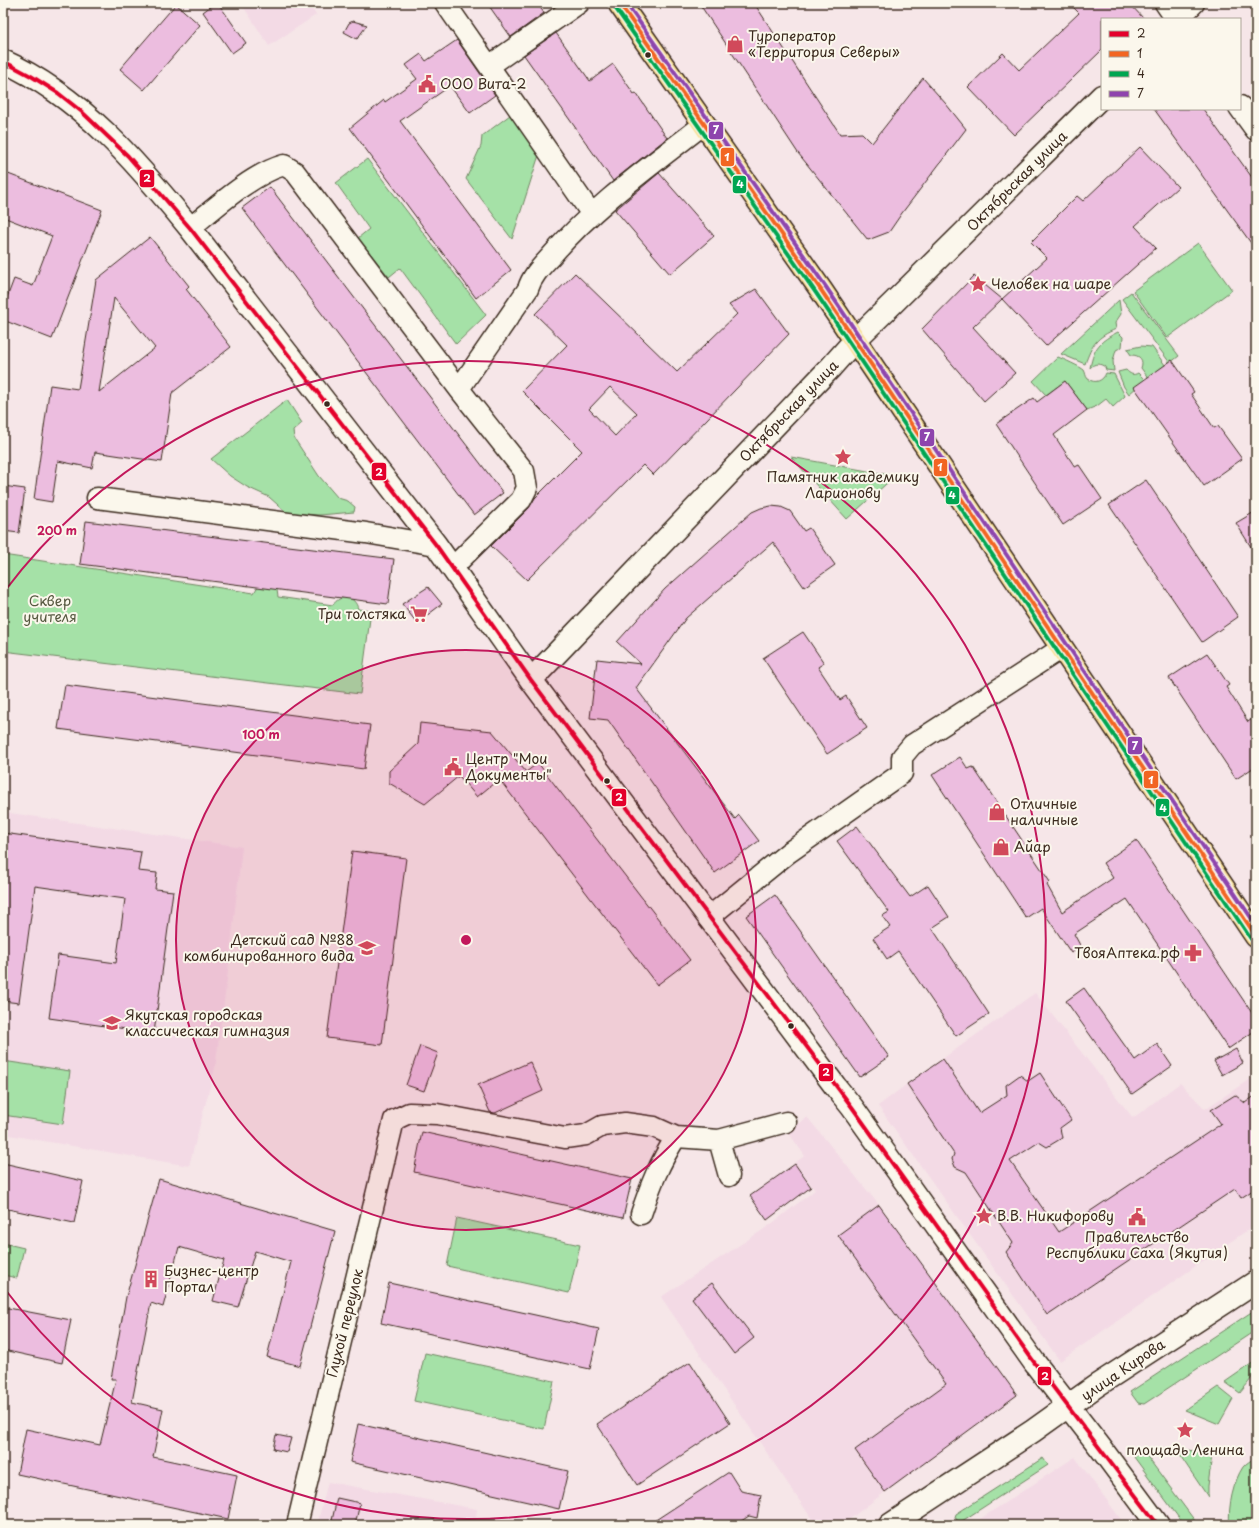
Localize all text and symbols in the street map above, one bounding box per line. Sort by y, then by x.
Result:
legend [1101,18,1241,110]
text: 2 [1137,24,1146,42]
place label: Туроператор «Территория Северы» [748,25,900,62]
shop icon: Туроператор «Территория Северы» [725,34,745,54]
text: 1 [1137,44,1142,62]
unlabelled marker [643,50,653,60]
text: 4 [1137,64,1145,82]
place label: ООО Вита-2 [440,73,527,94]
public building icon: ООО Вита-2 [417,74,437,94]
text: 7 [1137,84,1144,102]
line badge: 7 [708,121,724,140]
text: 7 [713,121,720,138]
street label: Октябрьская улица [962,125,1072,236]
line badge: 1 [720,147,735,167]
text: 1 [724,148,730,165]
line badge: 2 [139,169,155,188]
text: 2 [143,169,151,186]
line badge: 4 [732,175,747,194]
text: 4 [736,175,744,192]
place label: Человек на шаре [991,273,1112,294]
place icon: Человек на шаре [968,274,988,294]
street label: Октябрьская улица [734,355,843,466]
unlabelled marker [322,399,332,409]
line badge: 7 [919,428,935,447]
text: 7 [924,428,931,445]
place icon: Памятник академику Ларионову [833,447,853,467]
line badge: 1 [933,458,948,477]
text: 1 [937,458,943,475]
line badge: 2 [371,462,387,481]
text: 2 [375,463,383,480]
place label: Памятник академику Ларионову [767,466,919,503]
line badge: 4 [945,486,960,505]
text: 4 [948,486,956,503]
text: 200 m [37,521,77,539]
park label: Сквер учителя [23,590,77,627]
place label: Три толстяка [318,603,406,624]
supermarket icon: Три толстяка [409,604,429,624]
text: 100 m [242,725,280,743]
line badge: 7 [1127,736,1143,755]
text: 7 [1132,737,1139,754]
place label: Центр "Мои Документы" [465,748,552,785]
public building icon: Центр "Мои Документы" [443,757,463,777]
line badge: 1 [1143,770,1159,789]
text: 1 [1148,771,1154,788]
unlabelled marker [602,776,612,786]
line badge: 2 [611,788,627,807]
text: 2 [615,788,623,805]
place label: Отличные наличные [1010,793,1078,830]
line badge: 4 [1155,798,1170,817]
text: 4 [1159,799,1167,816]
shop icon: Отличные наличные [987,802,1007,822]
place label: Айар [1014,836,1051,857]
shop icon: Айар [991,837,1011,857]
place label: Детский сад №88 комбинированного вида [184,929,354,966]
centre of rings [459,933,473,947]
school or university icon: Детский сад №88 комбинированного вида [357,938,377,958]
place label: ТвояАптека.рф [1074,942,1180,963]
pharmacy icon: ТвояАптека.рф [1183,943,1203,963]
place label: Якутская городская классическая гимназия [125,1004,290,1041]
school or university icon: Якутская городская классическая гимназия [102,1013,122,1033]
unlabelled marker [786,1021,796,1031]
line badge: 2 [818,1063,834,1082]
text: 2 [822,1063,830,1080]
place label: В.В. Никифорову [997,1205,1114,1226]
place icon: В.В. Никифорову [974,1206,994,1226]
public building icon: Правительство Республики Саха (Якутия) [1127,1207,1147,1227]
place label: Правительство Республики Саха (Якутия) [1046,1226,1228,1263]
place label: Бизнес-центр Портал [164,1260,259,1297]
street label: Глухой переулок [321,1266,368,1380]
building icon: Бизнес-центр Портал [141,1269,161,1289]
street label: улица Кирова [1076,1333,1169,1406]
line badge: 2 [1037,1366,1052,1386]
text: 2 [1041,1367,1049,1384]
place icon: площадь Ленина [1175,1420,1195,1440]
place label: площадь Ленина [1126,1439,1244,1460]

